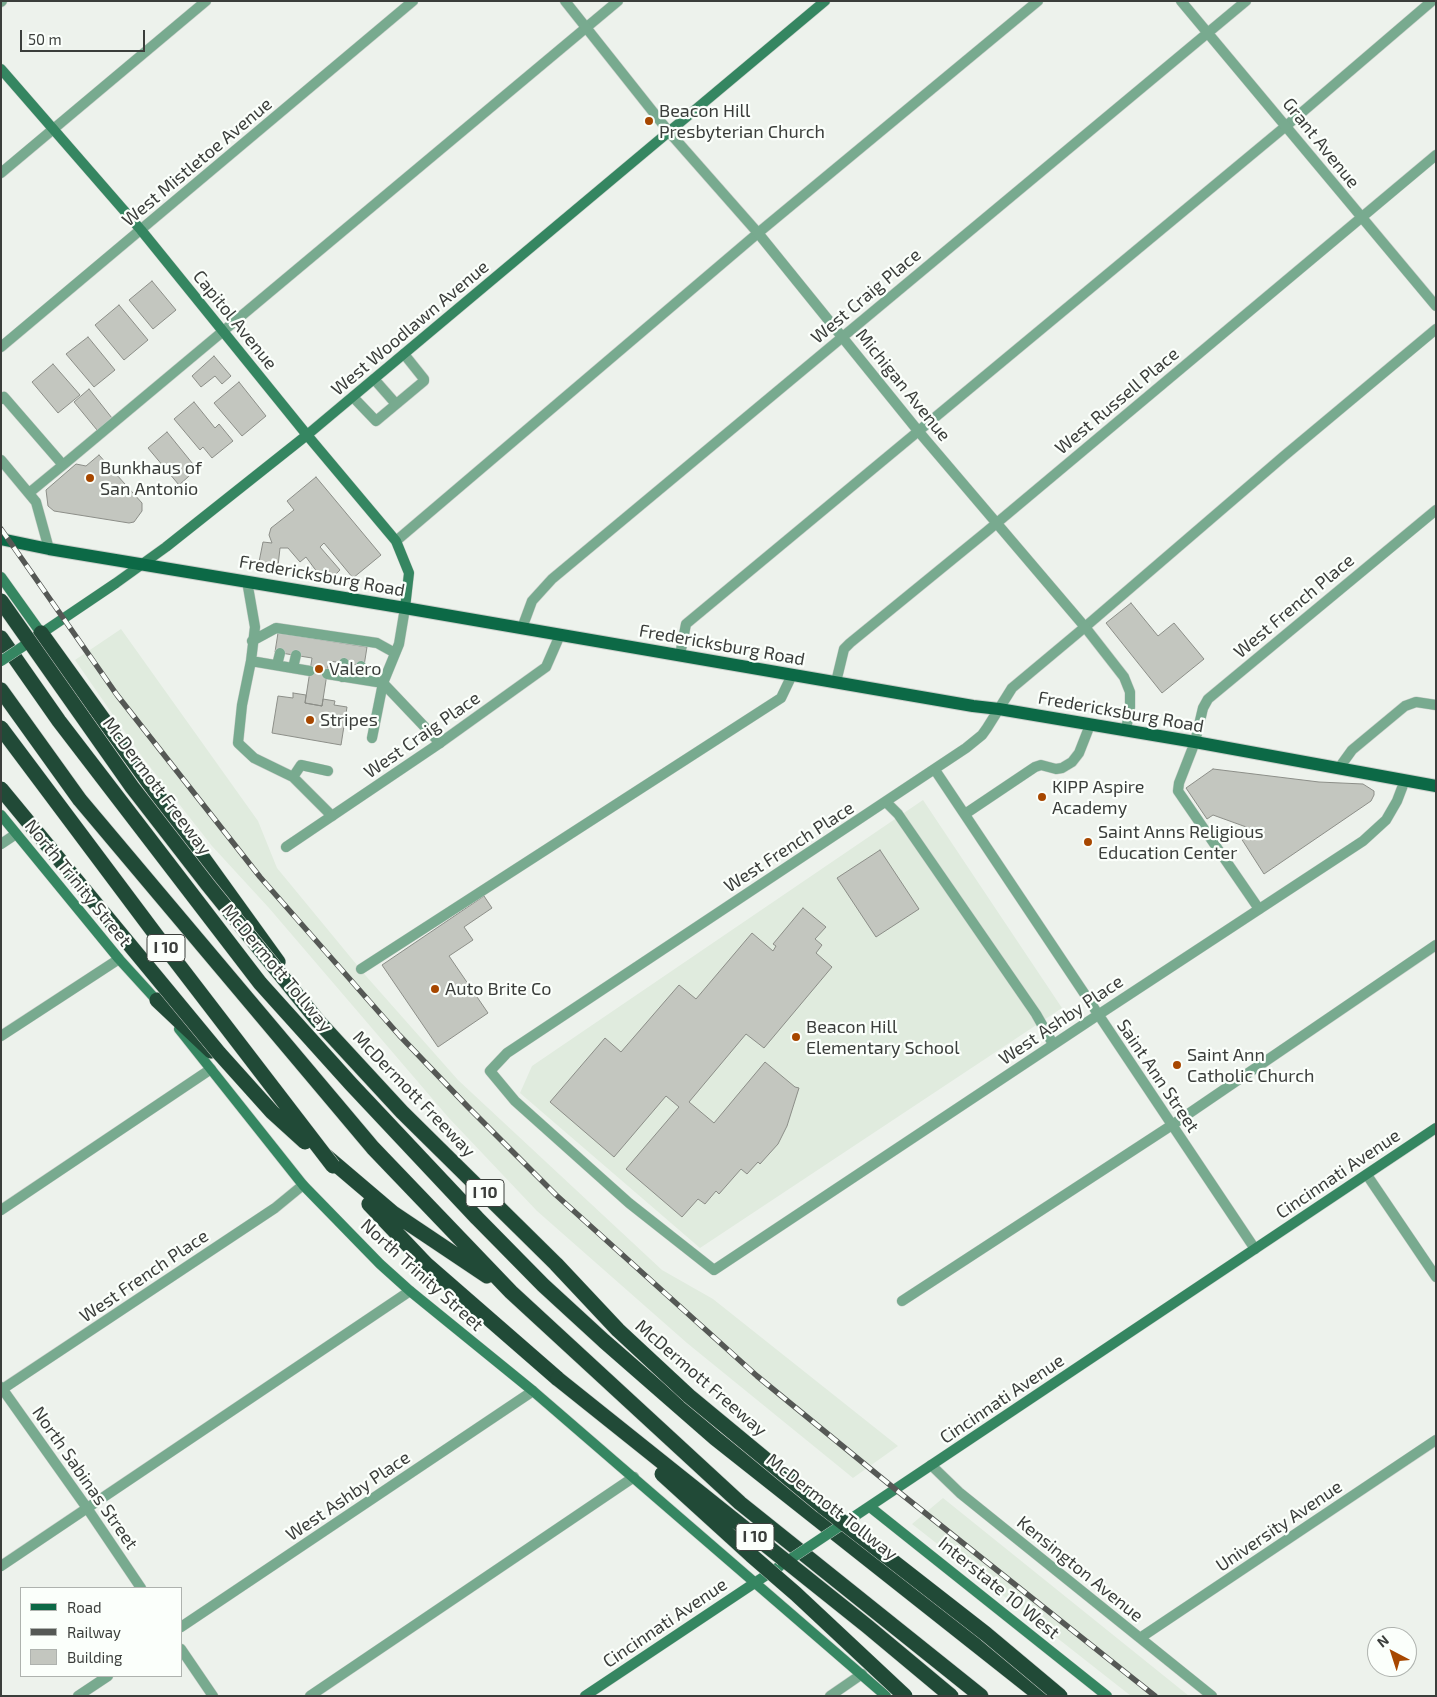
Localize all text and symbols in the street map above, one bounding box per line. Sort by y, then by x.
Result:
scale bar [22,20,148,52]
text: 50 m [28,30,62,48]
street label: West Mistletoe Avenue [118,93,276,231]
street label: Grant Avenue [1278,93,1364,193]
place label: Beacon Hill Presbyterian Church [659,100,825,142]
marker: Beacon Hill Presbyterian Church [643,115,655,127]
street label: West Craig Place [807,244,925,348]
street label: West Woodlawn Avenue [327,256,493,400]
street label: Capitol Avenue [188,266,282,374]
street label: Michigan Avenue [851,324,955,446]
street label: West Russell Place [1051,343,1183,459]
place label: Bunkhaus of San Antonio [100,457,202,499]
marker: Bunkhaus of San Antonio [84,472,96,484]
street label: West French Place [1229,549,1359,663]
street label: Fredericksburg Road [237,551,407,601]
street label: Fredericksburg Road [637,620,807,670]
place label: Valero [329,658,382,680]
marker: Valero [313,663,325,675]
street label: West Craig Place [360,687,484,783]
street label: Fredericksburg Road [1036,687,1206,737]
place label: Stripes [320,709,378,731]
street label: McDermott Freeway [98,713,216,859]
marker: Stripes [304,714,316,726]
place label: KIPP Aspire Academy [1052,776,1145,819]
marker: KIPP Aspire Academy [1036,791,1048,803]
street label: West French Place [720,797,858,897]
street label: North Trinity Street [20,815,136,951]
place label: Saint Anns Religious Education Center [1098,821,1264,864]
marker: Saint Anns Religious Education Center [1082,836,1094,848]
street label: McDermott Tollway [217,900,337,1036]
road number: I 10 [147,934,185,961]
street label: West Ashby Place [995,970,1127,1070]
place label: Auto Brite Co [445,978,551,1000]
marker: Auto Brite Co [429,983,441,995]
street label: Saint Ann Street [1112,1015,1204,1137]
place label: Beacon Hill Elementary School [806,1016,960,1058]
street label: McDermott Freeway [348,1026,480,1162]
marker: Beacon Hill Elementary School [790,1031,802,1043]
place label: Saint Ann Catholic Church [1187,1044,1315,1086]
marker: Saint Ann Catholic Church [1171,1059,1183,1071]
street label: Cincinnati Avenue [1272,1125,1404,1223]
road number: I 10 [466,1180,504,1206]
street label: North Trinity Street [356,1214,488,1336]
street label: West French Place [76,1225,212,1327]
street label: McDermott Freeway [631,1315,771,1441]
street label: Cincinnati Avenue [936,1350,1068,1448]
street label: North Sabinas Street [27,1402,143,1554]
street label: West Ashby Place [282,1446,414,1546]
street label: McDermott Tollway [762,1449,902,1565]
street label: University Avenue [1212,1476,1346,1576]
street label: Kensington Avenue [1012,1511,1148,1627]
road number: I 10 [736,1524,774,1550]
street label: Interstate 10 West [934,1532,1064,1644]
street label: Cincinnati Avenue [599,1574,731,1672]
legend [20,1587,182,1677]
text: Road [67,1598,102,1616]
text: Railway [67,1623,121,1641]
north arrow [1367,1627,1417,1677]
text: N [1373,1631,1392,1651]
text: Building [67,1648,122,1666]

